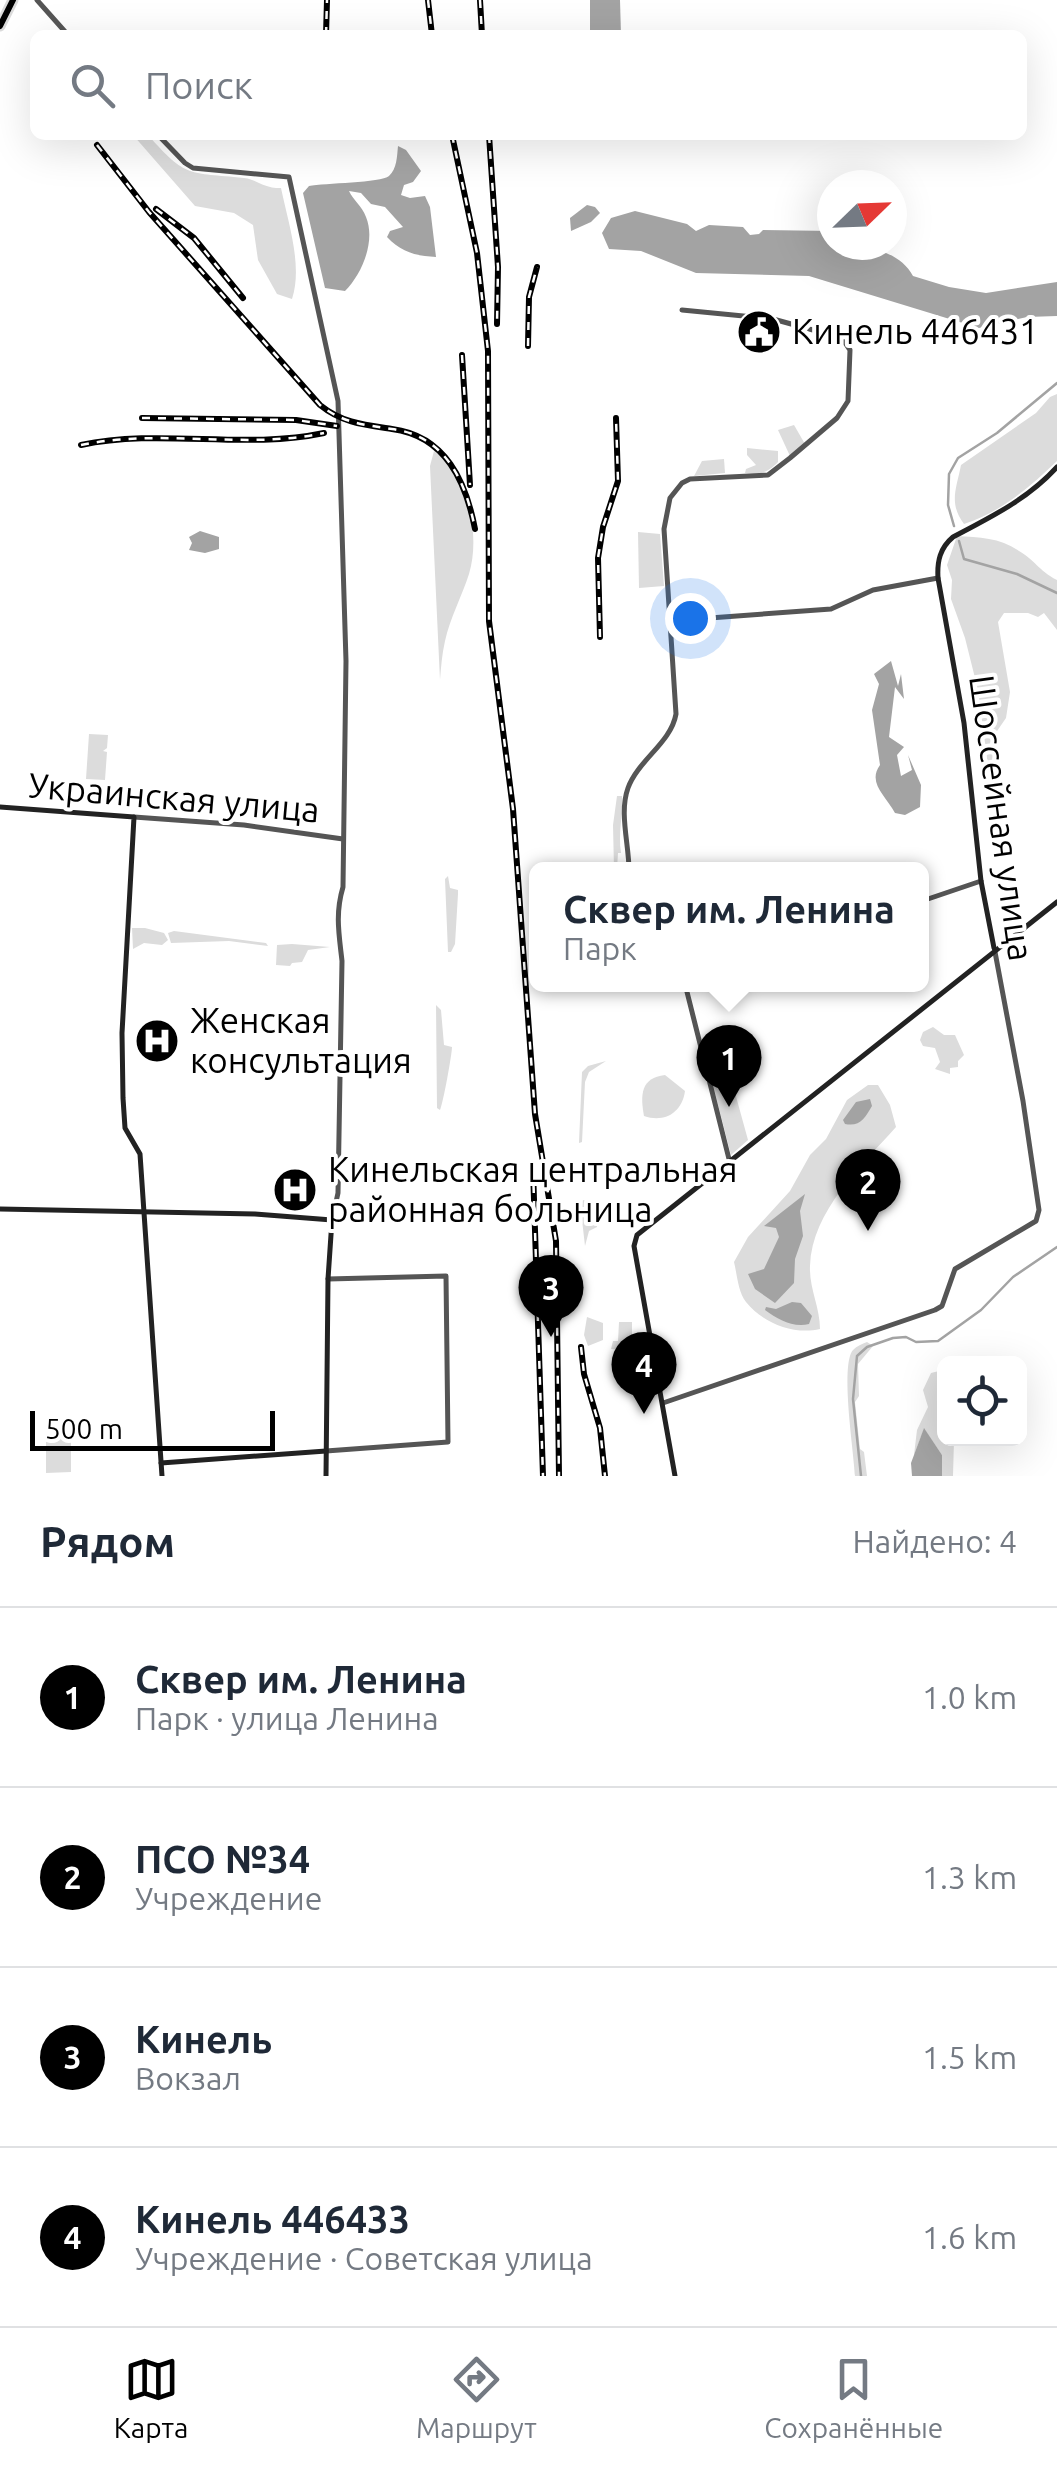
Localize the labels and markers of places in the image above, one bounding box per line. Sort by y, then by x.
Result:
public building icon: Кинель 446431 [736,309,782,355]
place label: Кинель 446431 [792,311,1039,351]
place label: Женская консультация [190,1000,412,1080]
hospital icon: Женская консультация [134,1018,180,1064]
pin: 1 [696,1024,762,1107]
pin: 2 [836,1148,900,1231]
place label: Кинельская центральная районная больница [328,1149,737,1229]
hospital icon: Кинельская центральная районная больница [272,1167,318,1213]
pin: 3 [518,1254,584,1337]
pin: 4 [612,1332,676,1414]

